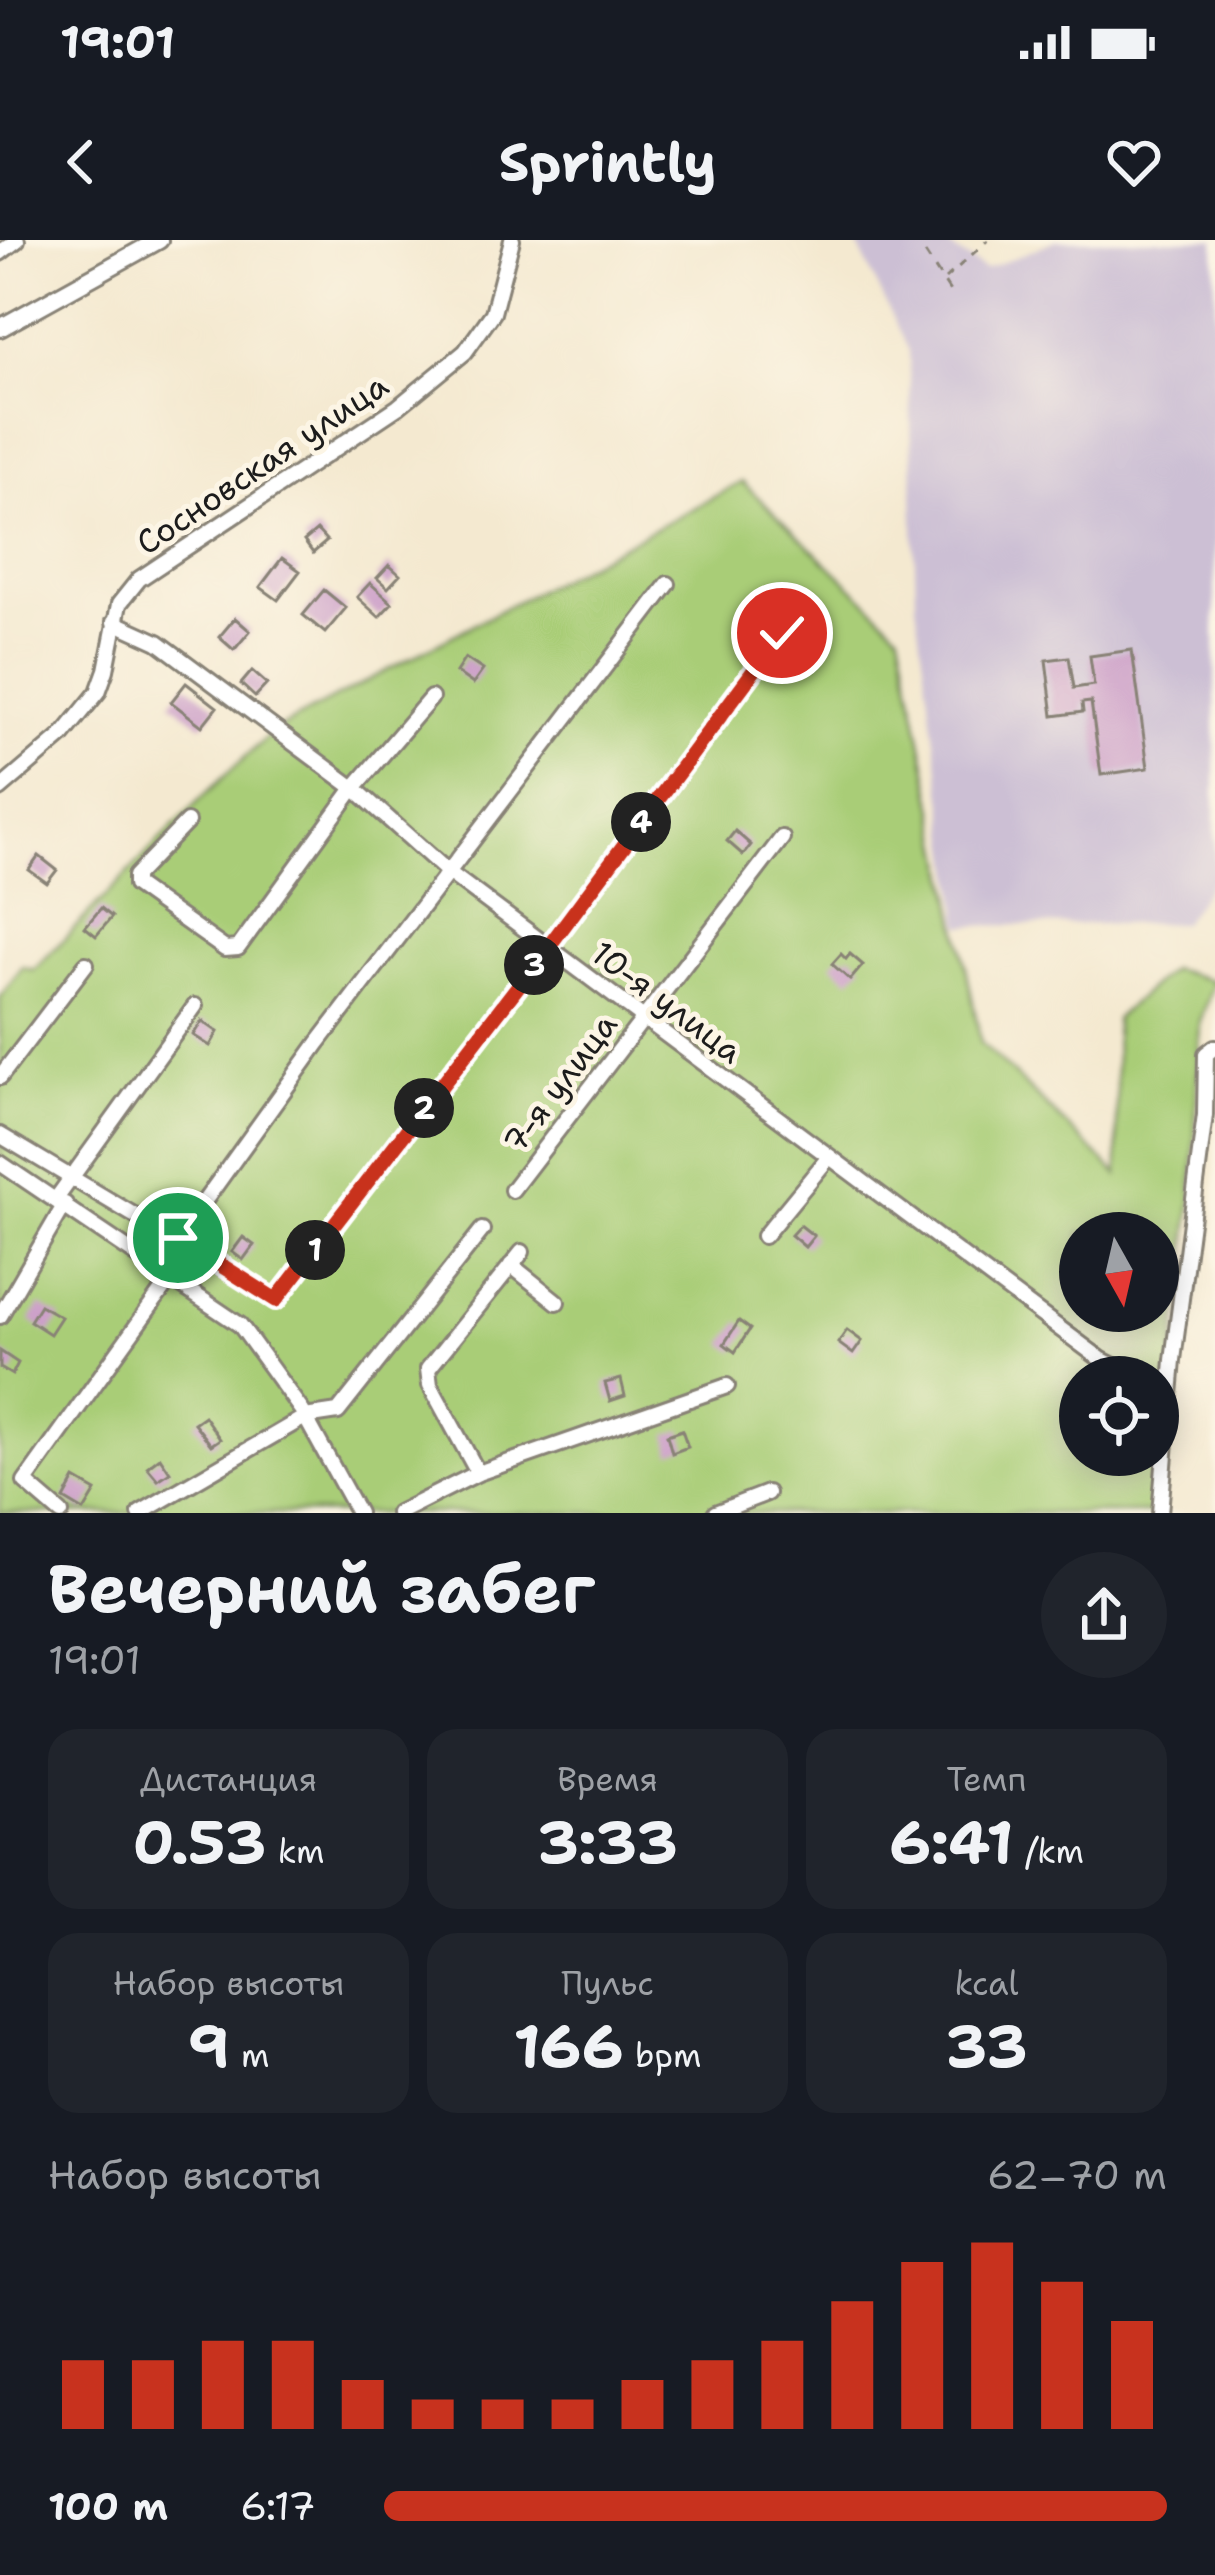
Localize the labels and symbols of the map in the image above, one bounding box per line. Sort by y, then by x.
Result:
street label: Сосновская улица [127,363,397,565]
pin [731,582,833,684]
pin: 4 [611,792,671,852]
street label: 10-я улица [582,930,752,1074]
pin: 3 [504,935,564,995]
street label: 7-я улица [493,1004,627,1162]
pin: 2 [394,1078,454,1138]
pin [127,1187,229,1289]
north arrow [1059,1212,1179,1332]
pin: 1 [285,1220,345,1280]

